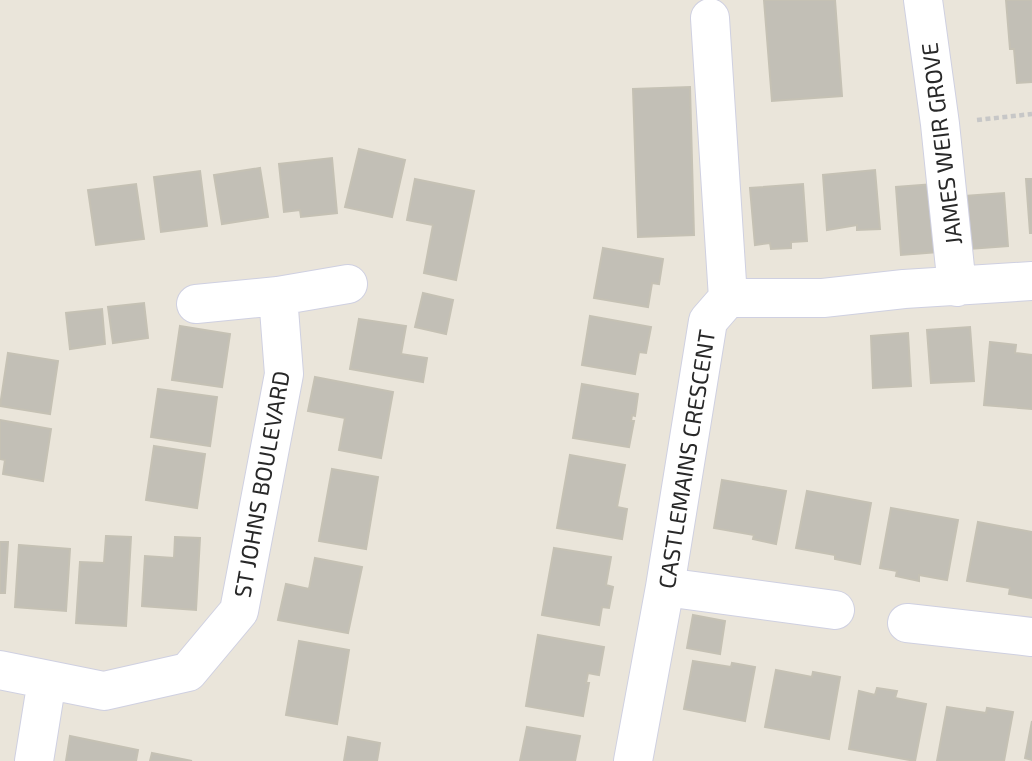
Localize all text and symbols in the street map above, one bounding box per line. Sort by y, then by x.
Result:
street label: JAMES WEIR GROVE [915,41,967,247]
street label: CASTLEMAINS CRESCENT [652,328,720,590]
street label: ST JOHNS BOULEVARD [227,368,295,600]

